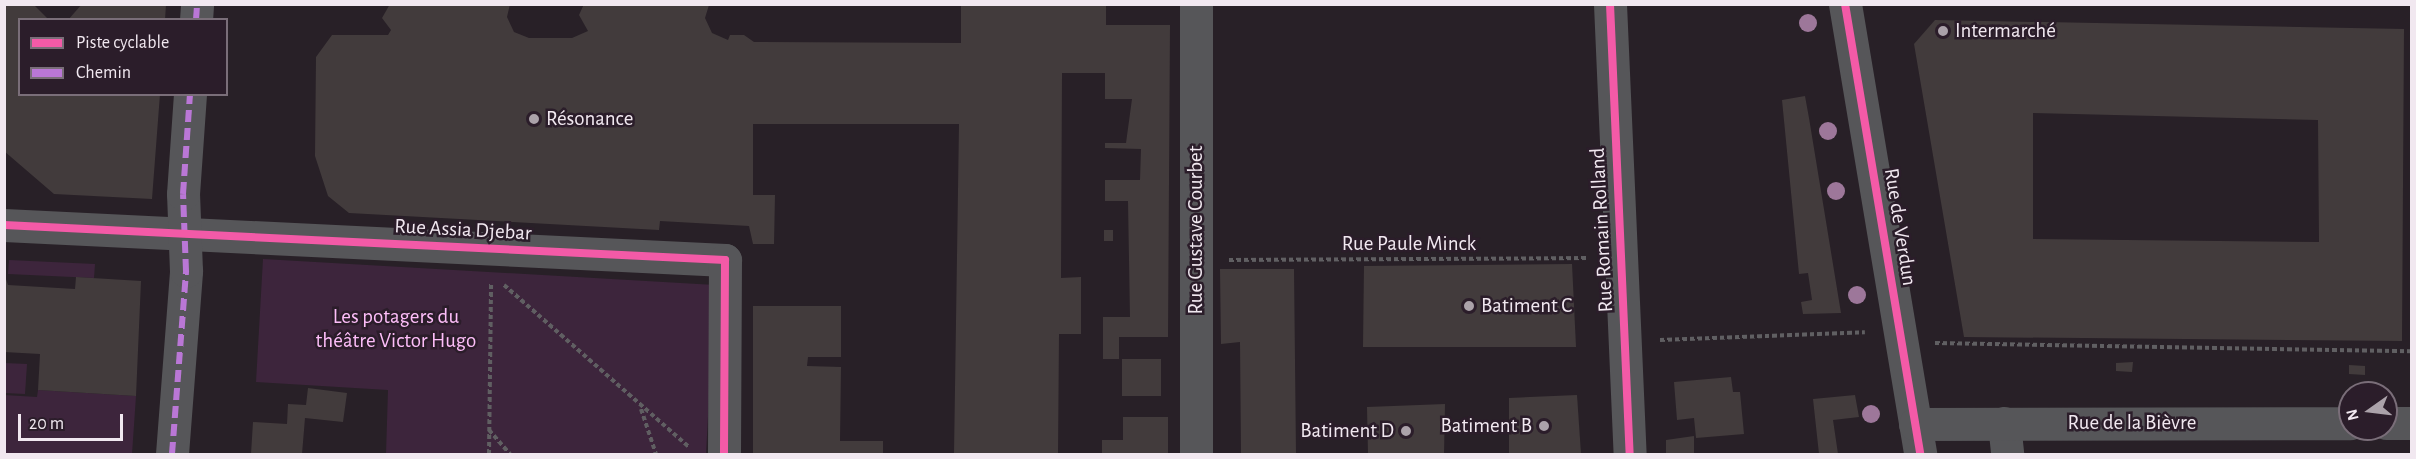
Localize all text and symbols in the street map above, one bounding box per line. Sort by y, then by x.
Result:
legend [18,18,228,96]
place label: Intermarché [1955,18,2056,44]
marker: Intermarché [1936,24,1950,38]
text: Piste cyclable [76,34,169,52]
text: Chemin [76,64,131,82]
place label: Résonance [546,106,633,132]
marker: Résonance [527,112,541,126]
street label: Rue Gustave Courbet [1183,146,1209,314]
street label: Rue Romain Rolland [1585,147,1619,313]
street label: Rue de Verdun [1878,166,1922,288]
street label: Rue Assia Djebar [394,214,532,246]
street label: Rue Paule Minck [1342,231,1476,257]
place label: Batiment C [1481,293,1572,319]
marker: Batiment C [1462,299,1476,313]
park label: Les potagers du théâtre Victor Hugo [316,304,476,354]
north arrow [2338,381,2398,441]
scale bar [21,402,126,440]
text: N [2343,408,2362,422]
street label: Rue de la Bièvre [2068,410,2196,436]
place label: Batiment B [1440,413,1532,439]
text: 20 m [29,415,64,433]
place label: Batiment D [1300,418,1394,444]
marker: Batiment B [1537,419,1551,433]
marker: Batiment D [1399,424,1413,438]

